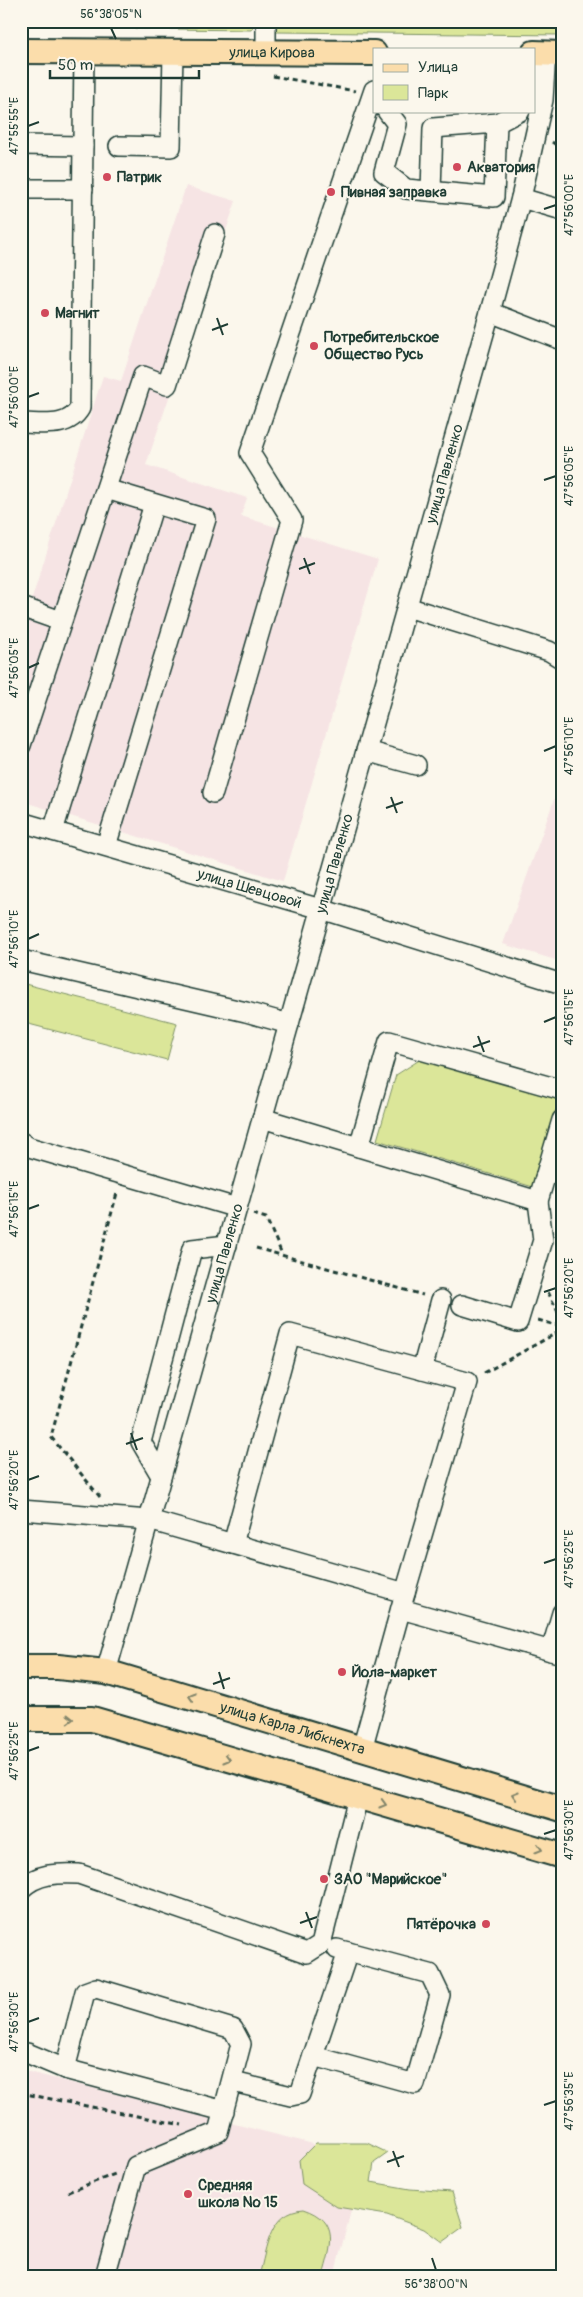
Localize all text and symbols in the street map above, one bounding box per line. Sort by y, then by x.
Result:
text: 56°38'05"N [80,7,142,22]
street label: улица Кирова [228,43,315,62]
scale bar [50,48,199,80]
legend [373,48,536,112]
text: 50 m [58,56,93,75]
text: Улица [418,58,458,77]
text: Парк [418,84,449,103]
text: 47°55'55"E [7,97,22,155]
place label: Акватория [467,158,535,177]
marker: Акватория [451,161,463,173]
place label: Патрик [117,168,162,187]
marker: Патрик [101,171,113,183]
text: 47°56'00"E [562,174,577,236]
place label: Пивная заправка [341,183,447,202]
marker: Пивная заправка [325,186,337,198]
place label: Магнит [55,304,100,323]
marker: Магнит [39,307,51,319]
place label: Потребительское Общество Русь [324,328,439,364]
marker: Потребительское Общество Русь [308,340,320,352]
text: 47°56'00"E [7,366,22,428]
street label: улица Павленко [421,422,467,527]
text: 47°56'05"E [562,446,577,506]
text: 47°56'05"E [7,638,22,698]
text: 47°56'10"E [562,717,577,775]
street label: улица Павленко [311,812,357,917]
street label: улица Шевцовой [194,864,304,912]
text: 47°56'10"E [7,910,22,968]
text: 47°56'15"E [562,989,577,1045]
text: 47°56'15"E [7,1181,22,1237]
street label: улица Павленко [201,1201,247,1306]
text: 47°56'20"E [562,1258,577,1318]
text: 47°56'20"E [7,1450,22,1510]
text: 47°56'25"E [562,1530,577,1588]
place label: Йола-маркет [352,1663,437,1682]
marker: Йола-маркет [336,1666,348,1678]
one-way arrow [188,1693,197,1703]
street label: улица Карла Либкнехта [217,1697,367,1759]
one-way arrow [66,1714,74,1724]
text: 47°56'25"E [7,1722,22,1780]
one-way arrow [222,1753,230,1763]
one-way arrow [511,1790,520,1800]
one-way arrow [378,1799,386,1809]
text: 47°56'30"E [562,1800,577,1860]
one-way arrow [535,1843,543,1854]
place label: ЗАО "Марийское" [334,1870,447,1889]
marker: ЗАО "Марийское" [318,1873,330,1885]
place label: Пятёрочка [407,1915,476,1934]
marker: Пятёрочка [480,1918,492,1930]
text: 47°56'30"E [7,1992,22,2052]
text: 47°56'35"E [562,2072,577,2130]
place label: Средняя школа № 15 [198,2176,278,2212]
marker: Средняя школа № 15 [182,2188,194,2200]
text: 56°38'00"N [404,2277,468,2292]

